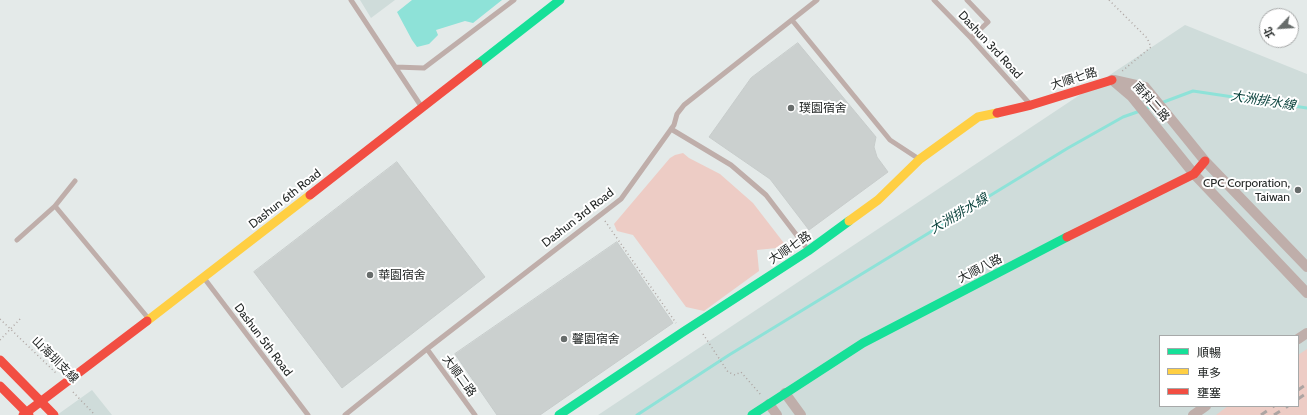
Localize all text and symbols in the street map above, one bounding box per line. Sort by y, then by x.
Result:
street label: Dashun 3rd Road [955,8,1025,82]
north arrow [1259,8,1299,48]
text: 北 [1260,25,1278,41]
street label: 大順七路 [1049,65,1099,93]
street label: 南科二路 [1130,79,1172,125]
water label: 大洲排水線 [1230,88,1296,114]
place label: 璞園宿舍 [799,101,847,115]
marker: 璞園宿舍 [786,103,796,113]
street label: Dashun 6th Road [246,166,324,232]
place label: CPC Corporation, Taiwan [1203,176,1290,204]
marker: CPC Corporation, Taiwan [1293,185,1303,195]
street label: Dashun 3rd Road [539,186,617,250]
water label: 大洲排水線 [927,191,991,237]
street label: 大順七路 [766,229,814,267]
street label: 大順八路 [955,252,1005,286]
place label: 華園宿舍 [378,268,426,282]
marker: 華園宿舍 [365,270,375,280]
street label: Dashun 5th Road [231,301,295,379]
place label: 馨園宿舍 [572,332,620,346]
street label: 山海圳支線 [29,334,81,386]
marker: 馨園宿舍 [559,334,569,344]
legend [1159,335,1299,407]
text: 順暢 [1197,345,1221,360]
street label: 大順二路 [439,352,479,400]
text: 車多 [1197,365,1221,380]
text: 壅塞 [1197,385,1221,400]

